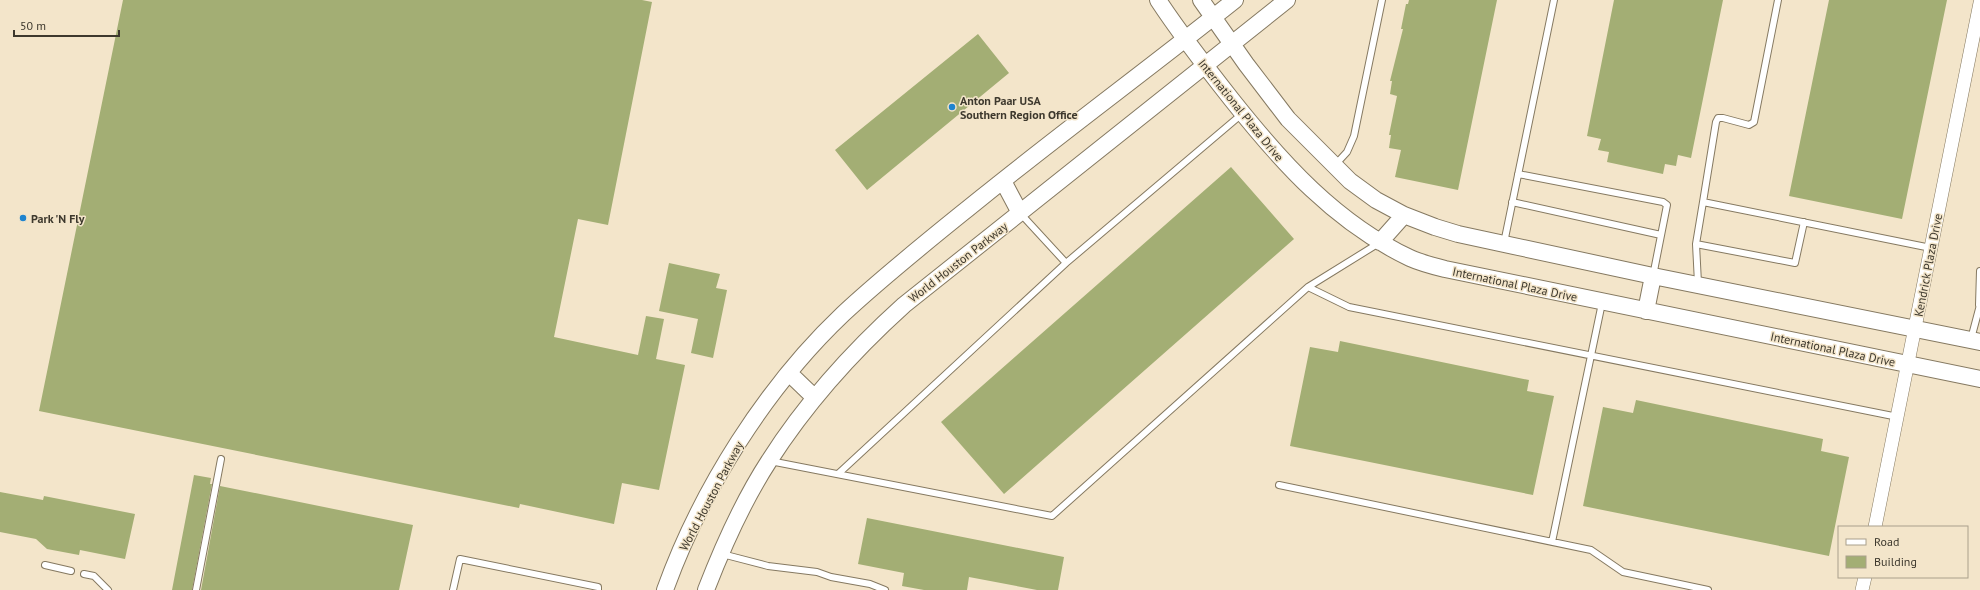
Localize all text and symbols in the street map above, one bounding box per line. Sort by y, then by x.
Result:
scale bar [14,12,119,38]
text: 50 m [20,18,46,33]
street label: International Plaza Drive [1195,56,1287,164]
place label: Anton Paar USA Southern Region Office [960,93,1078,122]
marker: Anton Paar USA Southern Region Office [947,102,957,112]
place label: Park 'N Fly [31,211,85,226]
street label: Kendrick Plaza Drive [1911,212,1945,318]
marker: Park 'N Fly [18,213,28,223]
street label: World Houston Parkway [905,218,1011,305]
street label: International Plaza Drive [1451,263,1579,305]
street label: International Plaza Drive [1769,328,1897,370]
street label: World Houston Parkway [676,438,746,553]
legend [1838,526,1968,578]
text: Road [1874,534,1899,549]
text: Building [1874,554,1917,569]

